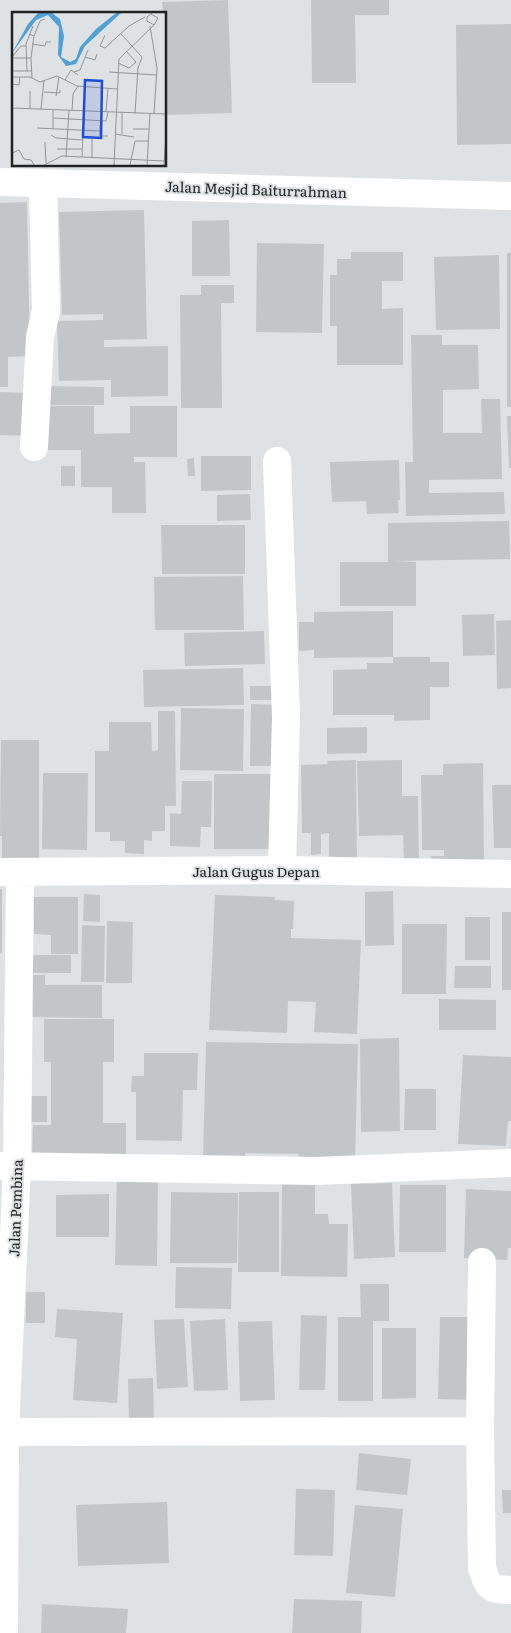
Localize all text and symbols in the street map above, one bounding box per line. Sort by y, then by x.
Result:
inset map [12,12,166,166]
street label: Jalan Mesjid Baiturrahman [165,176,347,202]
street label: Jalan Gugus Depan [192,861,320,881]
street label: Jalan Pembina [3,1158,27,1257]

